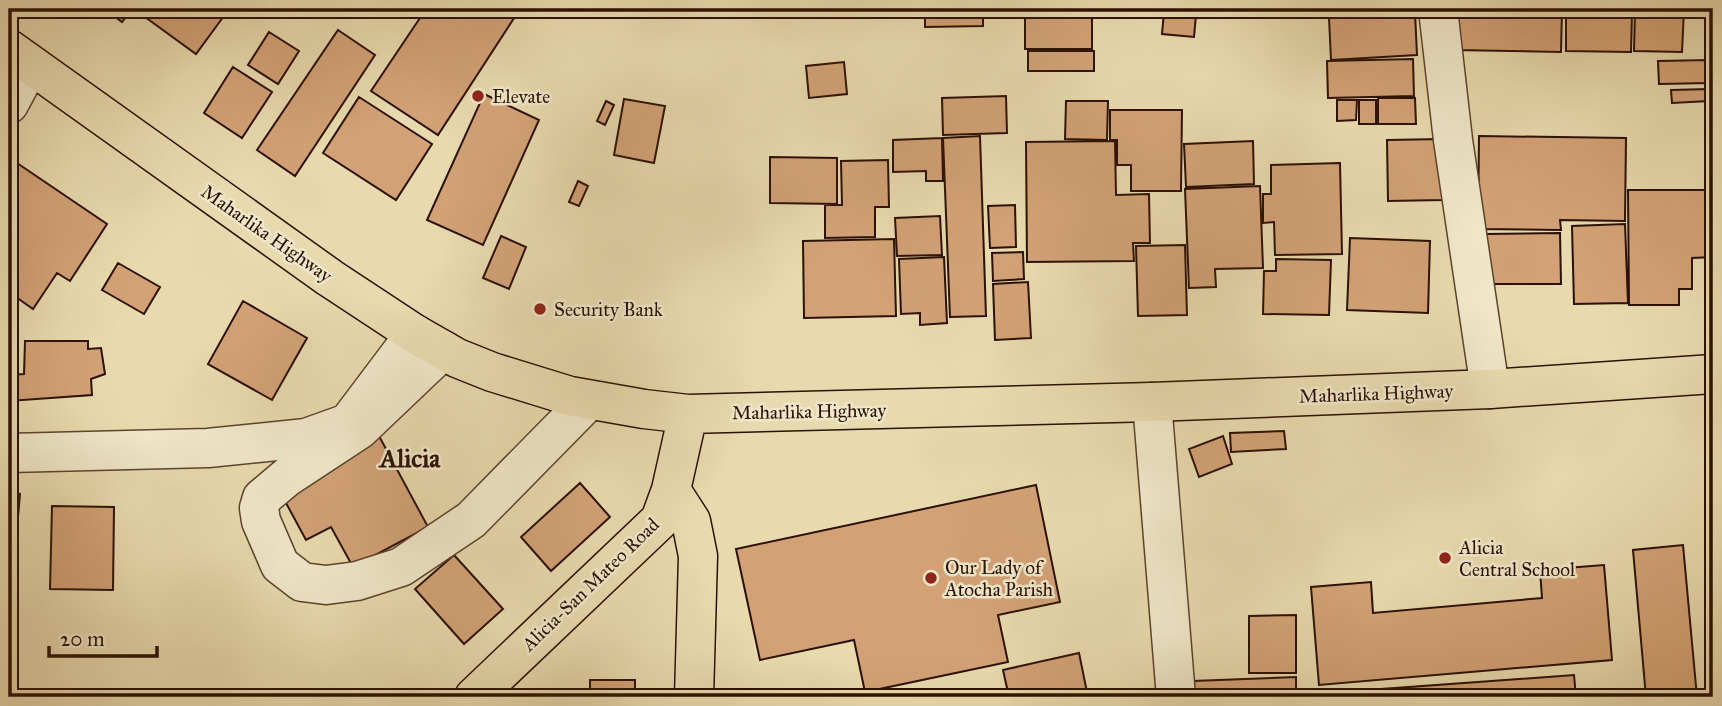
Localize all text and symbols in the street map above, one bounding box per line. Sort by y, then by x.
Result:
place label: Elevate [492,85,550,108]
marker: Elevate [470,88,486,104]
street label: Maharlika Highway [196,180,337,289]
place label: Security Bank [554,298,663,321]
marker: Security Bank [532,301,548,317]
street label: Maharlika Highway [1298,379,1455,409]
street label: Maharlika Highway [732,399,888,425]
district label: Alicia [378,442,441,474]
street label: Alicia-San Mateo Road [516,513,664,657]
place label: Alicia Central School [1458,536,1576,581]
marker: Alicia Central School [1437,550,1453,566]
place label: Our Lady of Atocha Parish [944,556,1054,601]
marker: Our Lady of Atocha Parish [923,570,939,586]
scale bar [49,615,158,659]
text: 20 m [60,626,105,652]

